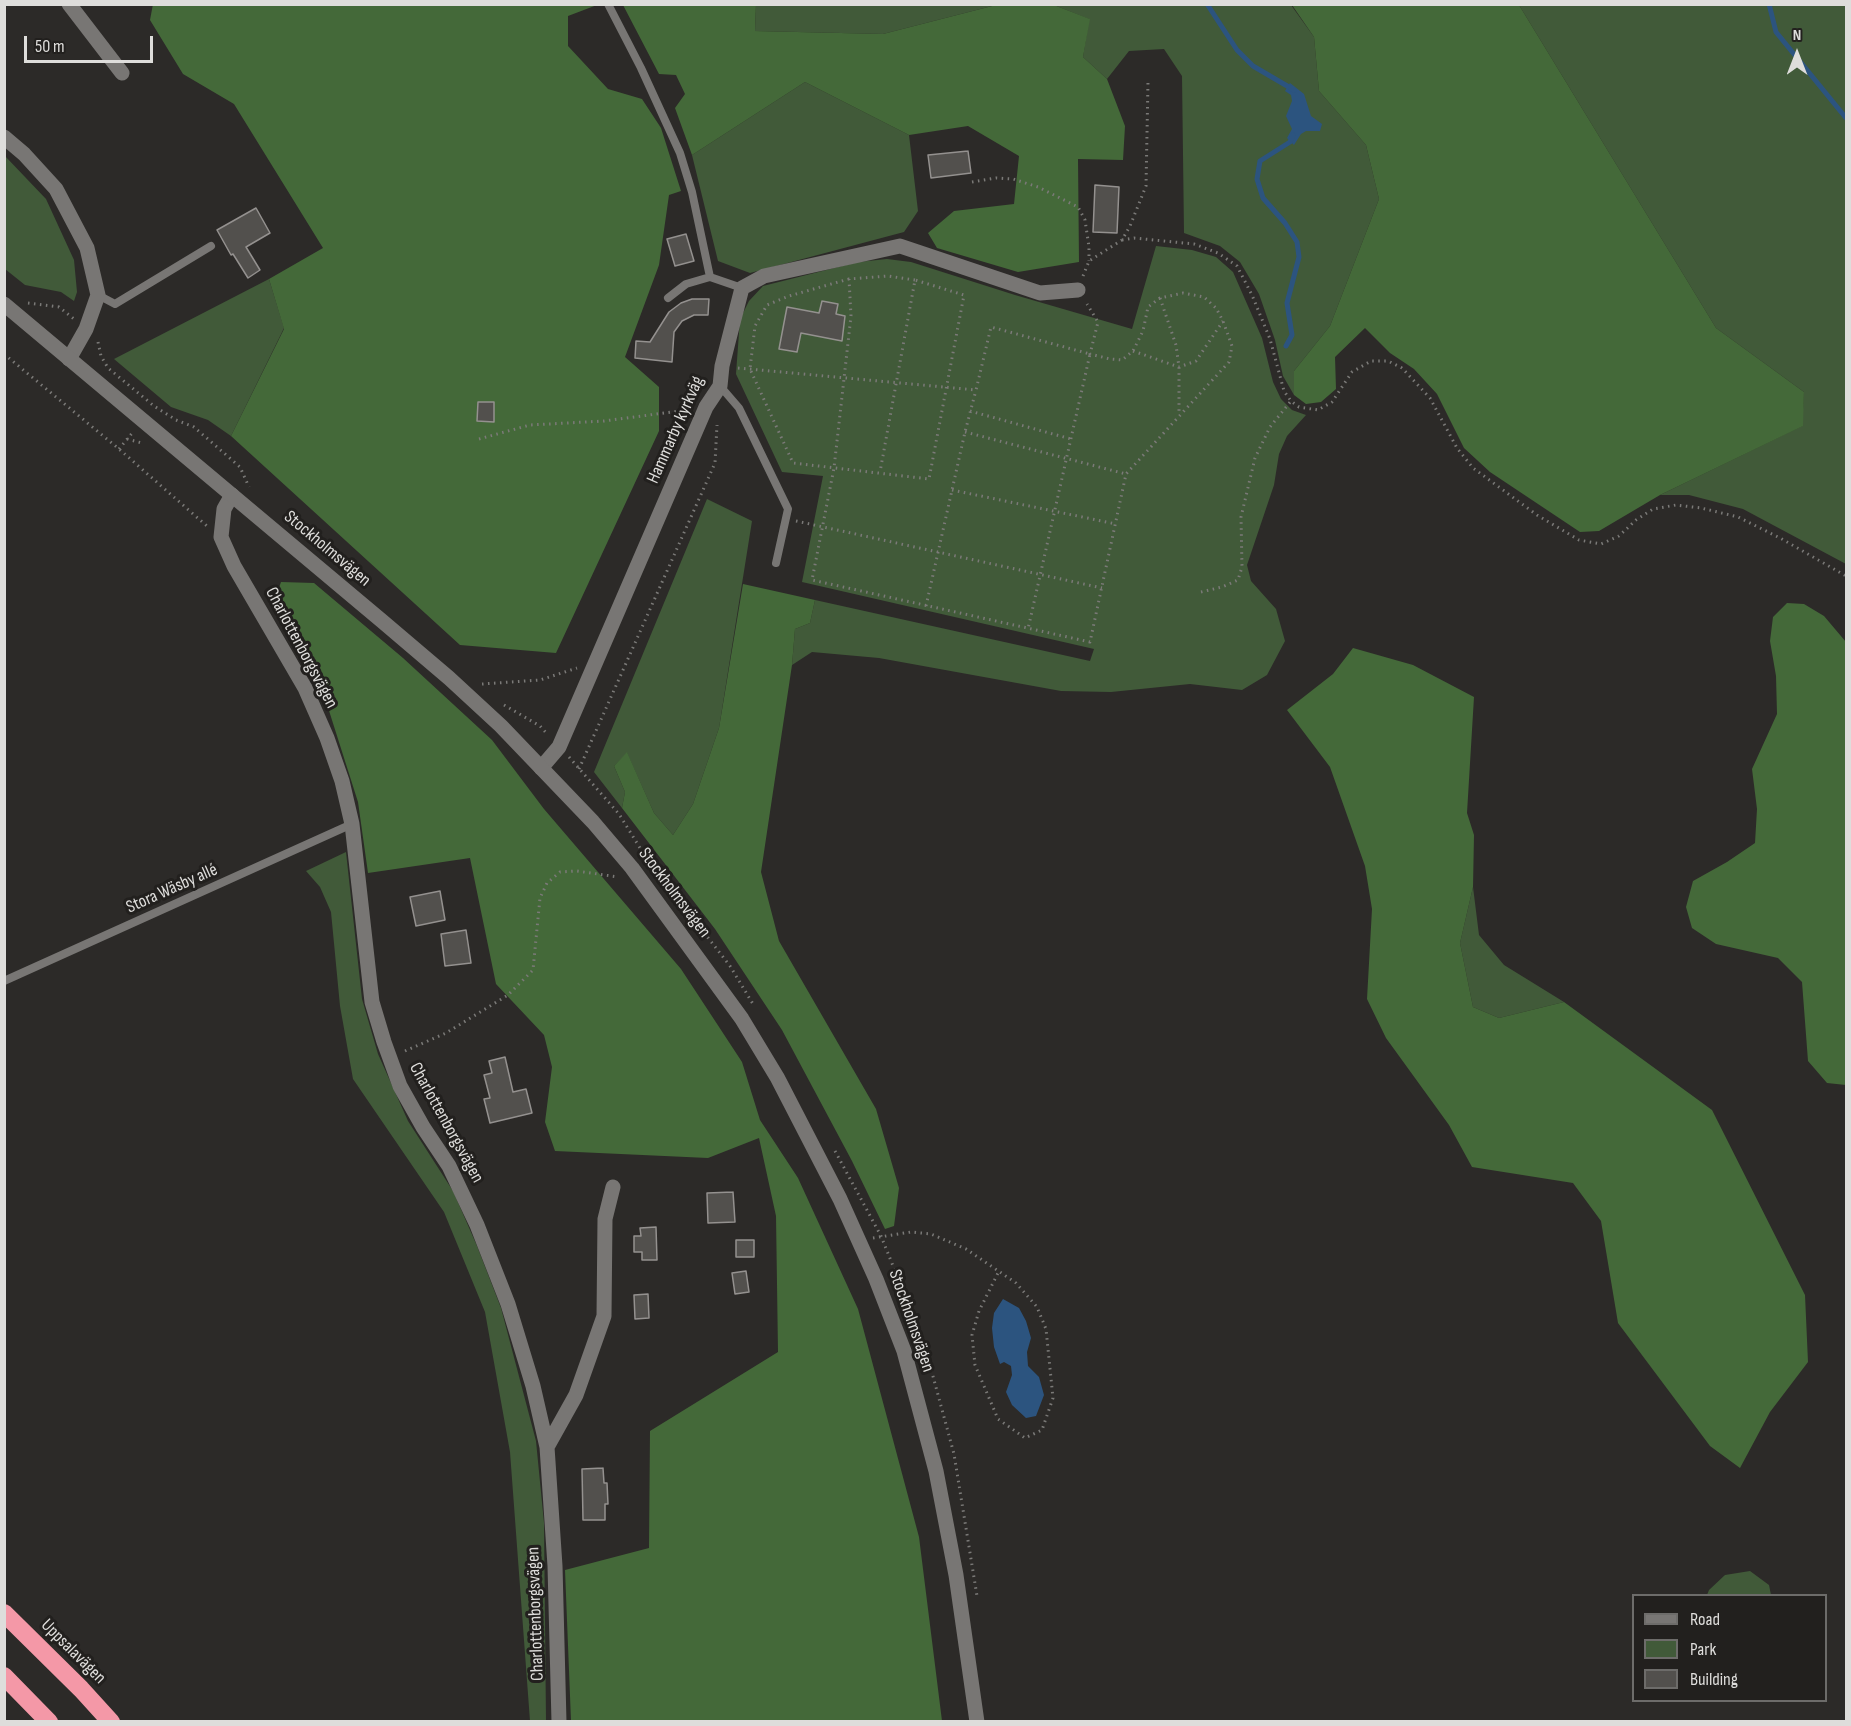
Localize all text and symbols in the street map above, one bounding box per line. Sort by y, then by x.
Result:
scale bar [27,24,156,62]
north arrow [1767,24,1827,84]
text: N [1793,26,1801,45]
text: 50 m [35,36,65,57]
street label: Hammarby kyrkväg [643,373,709,487]
street label: Stockholmsvägen [279,506,375,592]
street label: Charlottenborgsvägen [260,584,342,712]
street label: Stockholmsvägen [633,844,715,942]
street label: Stora Wäsby allé [123,859,221,919]
street label: Charlottenborgsvägen [404,1059,488,1187]
street label: Stockholmsvägen [883,1267,939,1375]
street label: Charlottenborgsvägen [523,1547,549,1681]
legend [1632,1594,1827,1702]
text: Road [1690,1609,1720,1630]
street label: Uppsalavägen [36,1615,110,1689]
text: Park [1690,1639,1716,1660]
text: Building [1690,1669,1738,1690]

